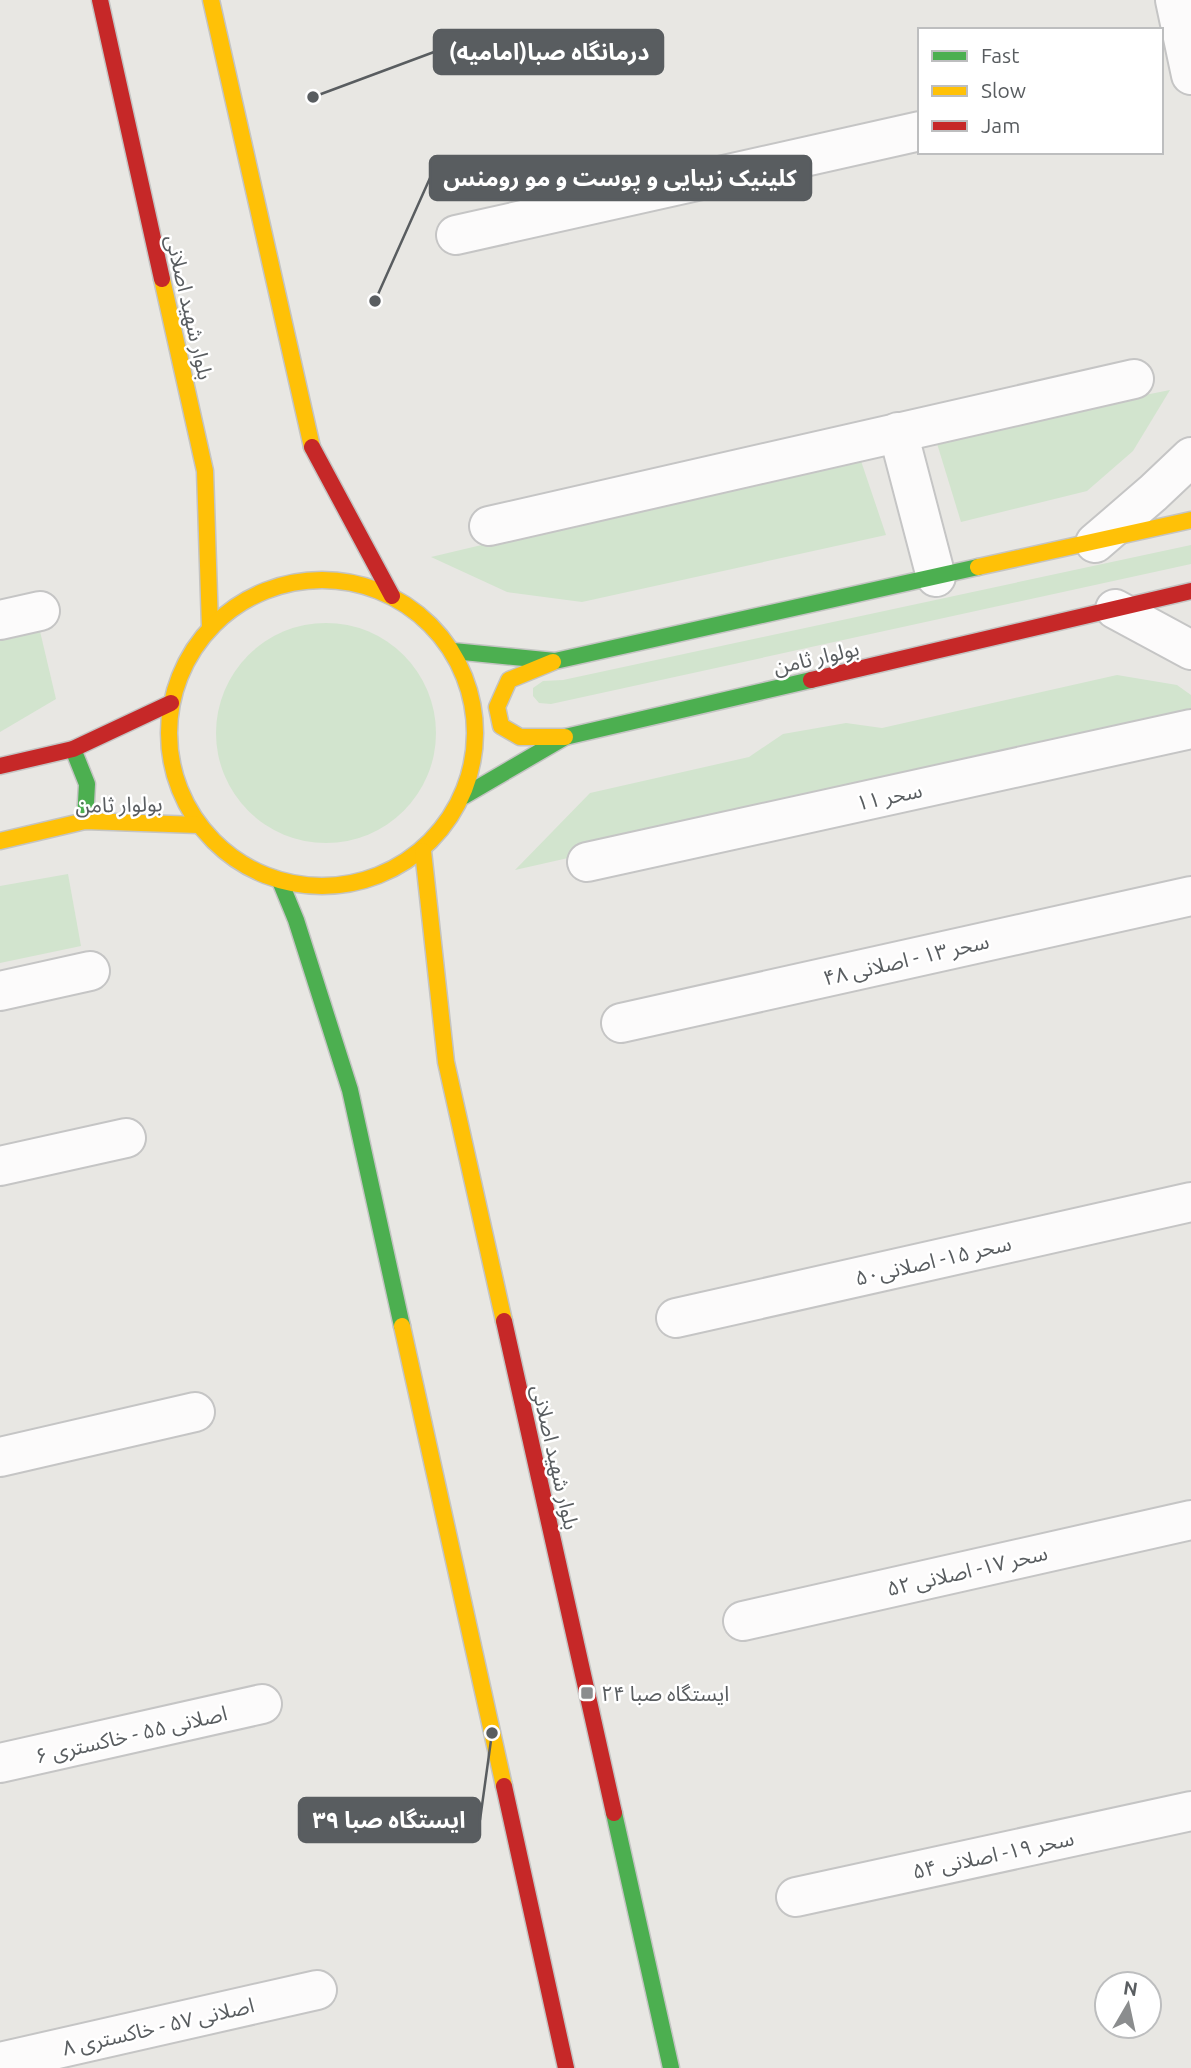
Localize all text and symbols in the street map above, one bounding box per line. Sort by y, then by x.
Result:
legend [918,28,1163,154]
callout: درمانگاه صبا(امامیه) [434,30,663,74]
text: درمانگاه صبا(امامیه) [449,39,649,66]
text: Fast [981,43,1019,67]
text: Slow [981,78,1026,102]
text: Jam [981,113,1020,137]
callout: کلینیک زیبایی و پوست و مو رومنس [430,156,811,200]
text: کلینیک زیبایی و پوست و مو رومنس [443,165,797,194]
street label: بلوار شهید اصلانی [161,232,218,382]
street label: بولوار ثامن [771,635,861,679]
street label: سحر ۱۱ [854,777,924,816]
street label: بولوار ثامن [75,791,163,818]
street label: سحر ۱۳ - اصلانی ۴۸ [821,928,991,991]
street label: سحر ۱۵- اصلانی۵۰ [853,1230,1014,1291]
street label: بلوار شهید اصلانی [527,1382,584,1532]
street label: سحر ۱۷- اصلانی ۵۲ [884,1540,1050,1601]
place label: ایستگاه صبا ۲۴ [601,1681,729,1705]
marker: ایستگاه صبا ۲۴ [579,1685,595,1701]
street label: اصلانی ۵۵ - خاکستری ۶ [33,1700,229,1769]
callout: ایستگاه صبا ۳۹ [299,1798,480,1842]
text: ایستگاه صبا ۳۹ [313,1807,465,1833]
street label: سحر ۱۹- اصلانی ۵۴ [910,1825,1076,1884]
north arrow [1093,1970,1163,2040]
text: N [1122,1976,1139,2000]
street label: اصلانی ۵۷ - خاکستری ۸ [60,1992,256,2061]

